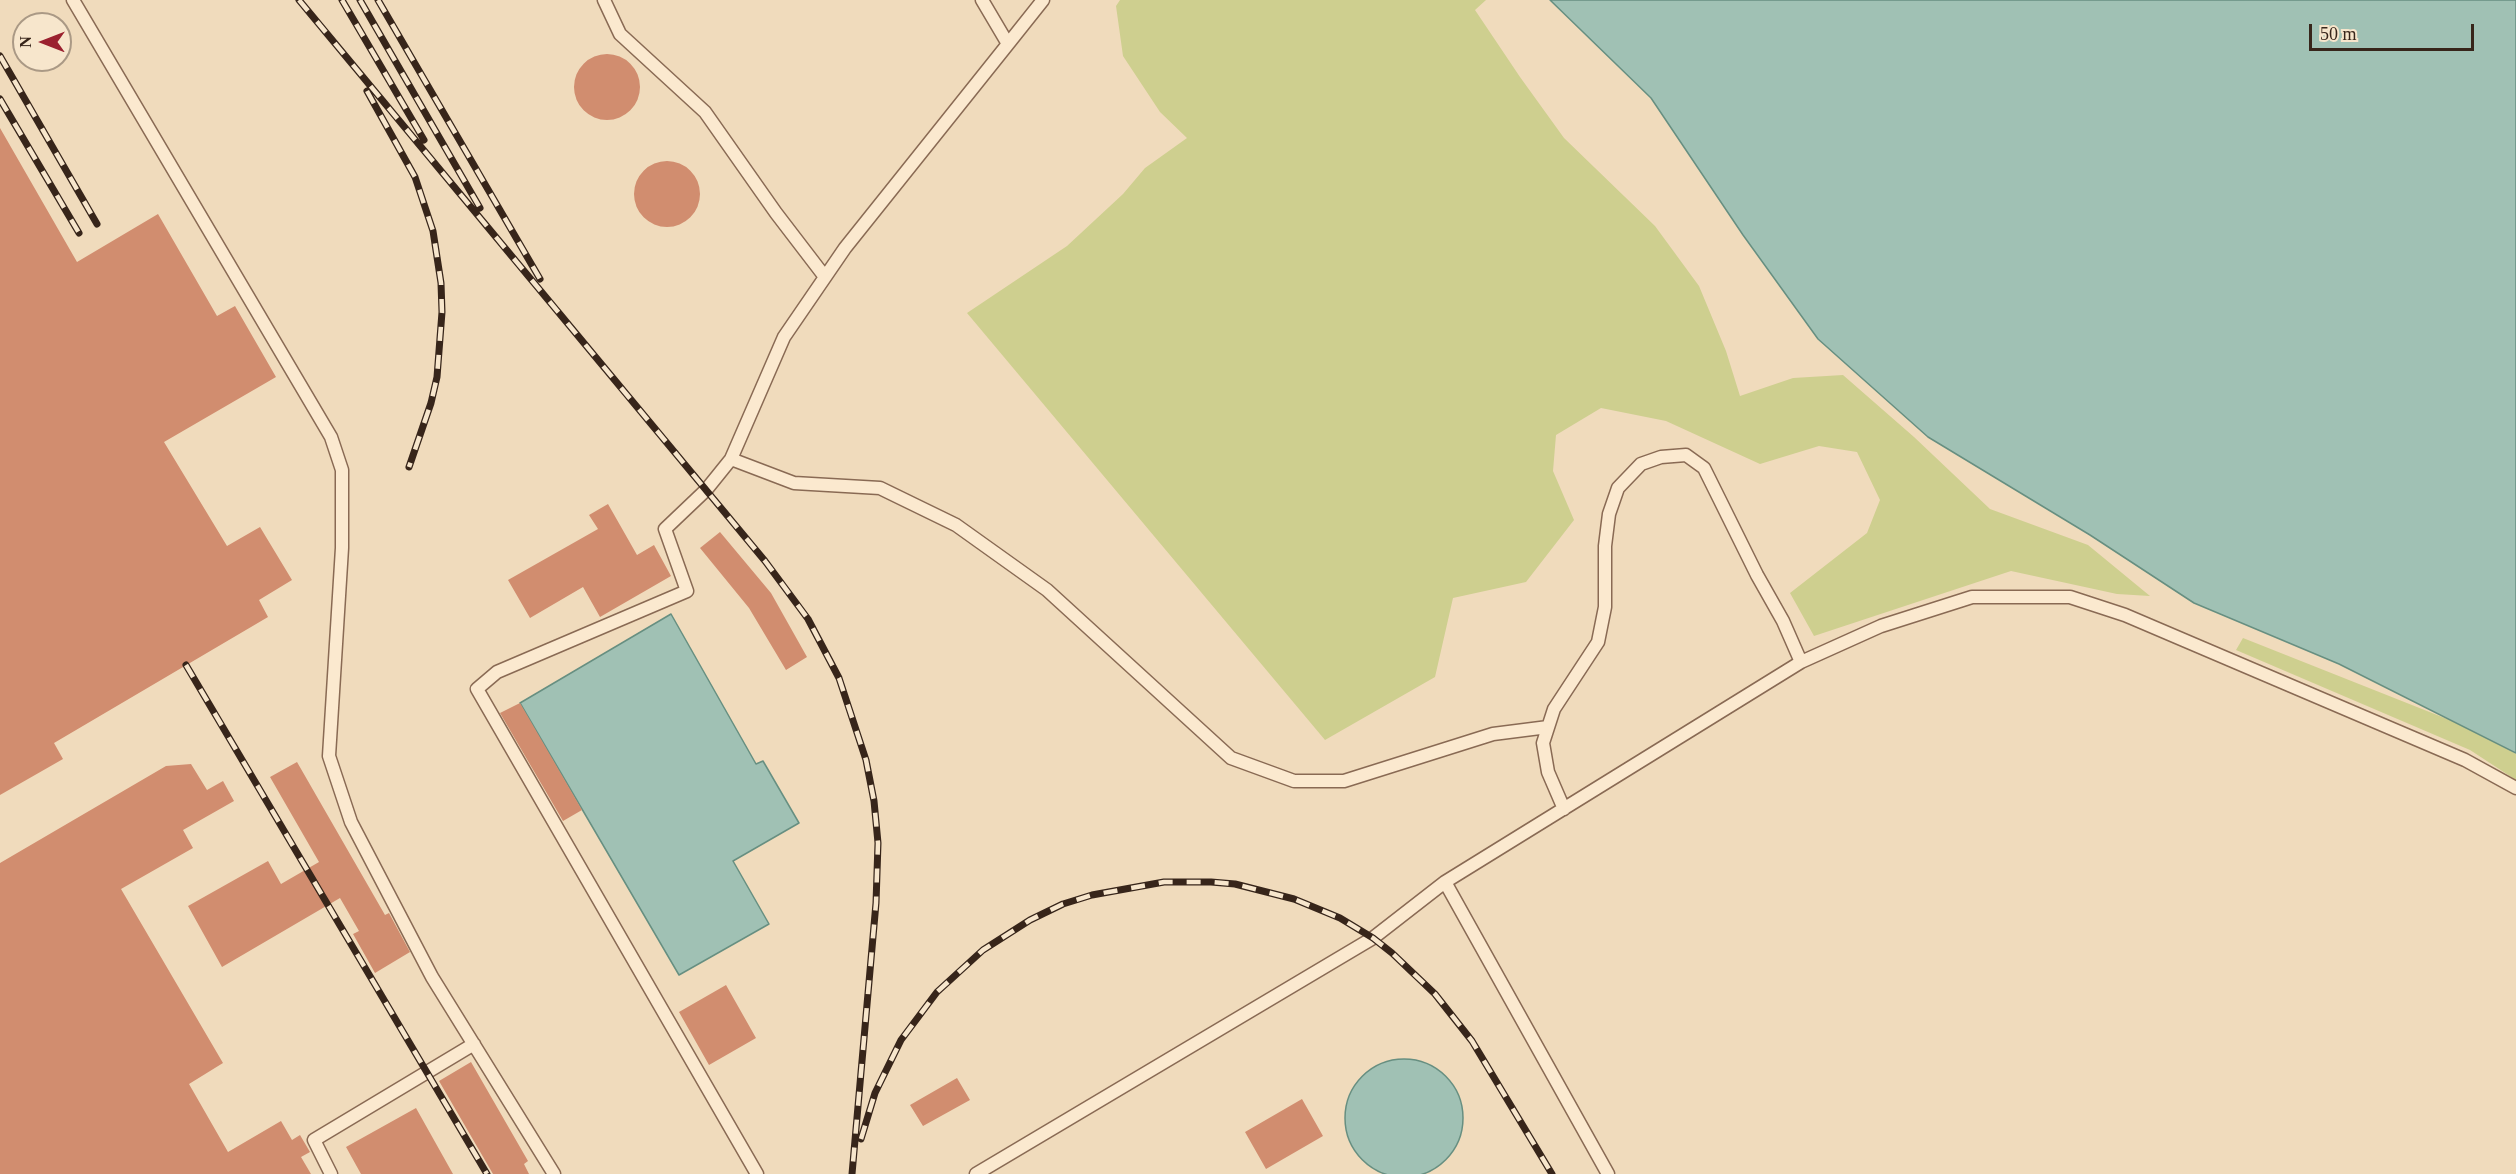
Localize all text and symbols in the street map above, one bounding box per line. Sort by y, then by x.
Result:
north arrow [12,12,72,72]
scale bar [2312,12,2477,50]
text: 50 m [2320,24,2357,44]
text: N [17,36,34,48]

